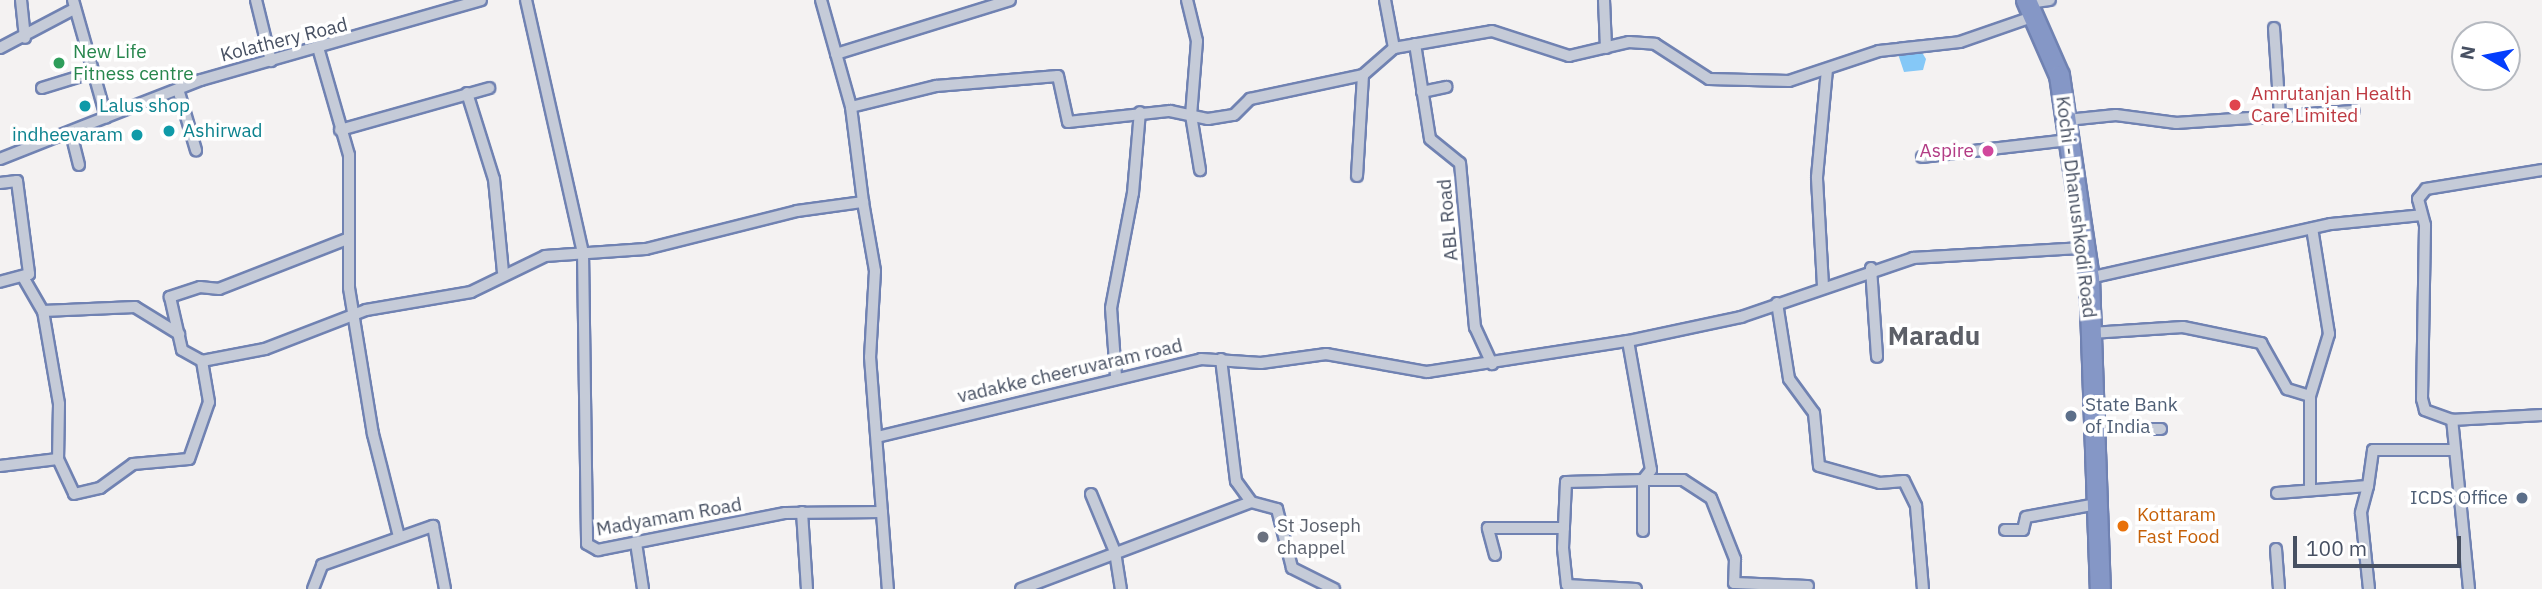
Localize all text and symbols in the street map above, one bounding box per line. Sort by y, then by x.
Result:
street label: Kolathery Road [218,13,350,67]
north arrow [2451,21,2521,91]
place label: New Life Fitness centre [73,41,194,85]
text: N [2454,44,2480,62]
marker: New Life Fitness centre [51,55,67,71]
place label: Amrutanjan Health Care Limited [2251,83,2412,127]
place label: Lalus shop [99,95,190,117]
street label: Kochi - Dhanushkodi Road [2051,95,2101,319]
marker: Amrutanjan Health Care Limited [2225,95,2245,115]
marker: Lalus shop [77,98,93,114]
place label: Ashirwad [183,120,263,142]
marker: Ashirwad [161,123,177,139]
place label: indheevaram [12,124,123,146]
marker: indheevaram [129,127,145,143]
place label: Aspire [1919,140,1974,162]
marker: Aspire [1980,143,1996,159]
street label: ABL Road [1433,178,1463,262]
district label: Maradu [1888,320,1980,352]
street label: vadakke cheeruvaram road [955,334,1185,408]
place label: State Bank of India [2085,394,2178,438]
marker: State Bank of India [2063,408,2079,424]
place label: ICDS Office [2410,487,2508,509]
marker: ICDS Office [2514,490,2530,506]
street label: Madyamam Road [594,493,744,541]
place label: Kottaram Fast Food [2137,504,2220,548]
place label: St Joseph chappel [1277,515,1361,559]
marker: Kottaram Fast Food [2115,518,2131,534]
scale bar [2297,522,2465,566]
marker: St Joseph chappel [1255,529,1271,545]
text: 100 m [2306,534,2367,562]

